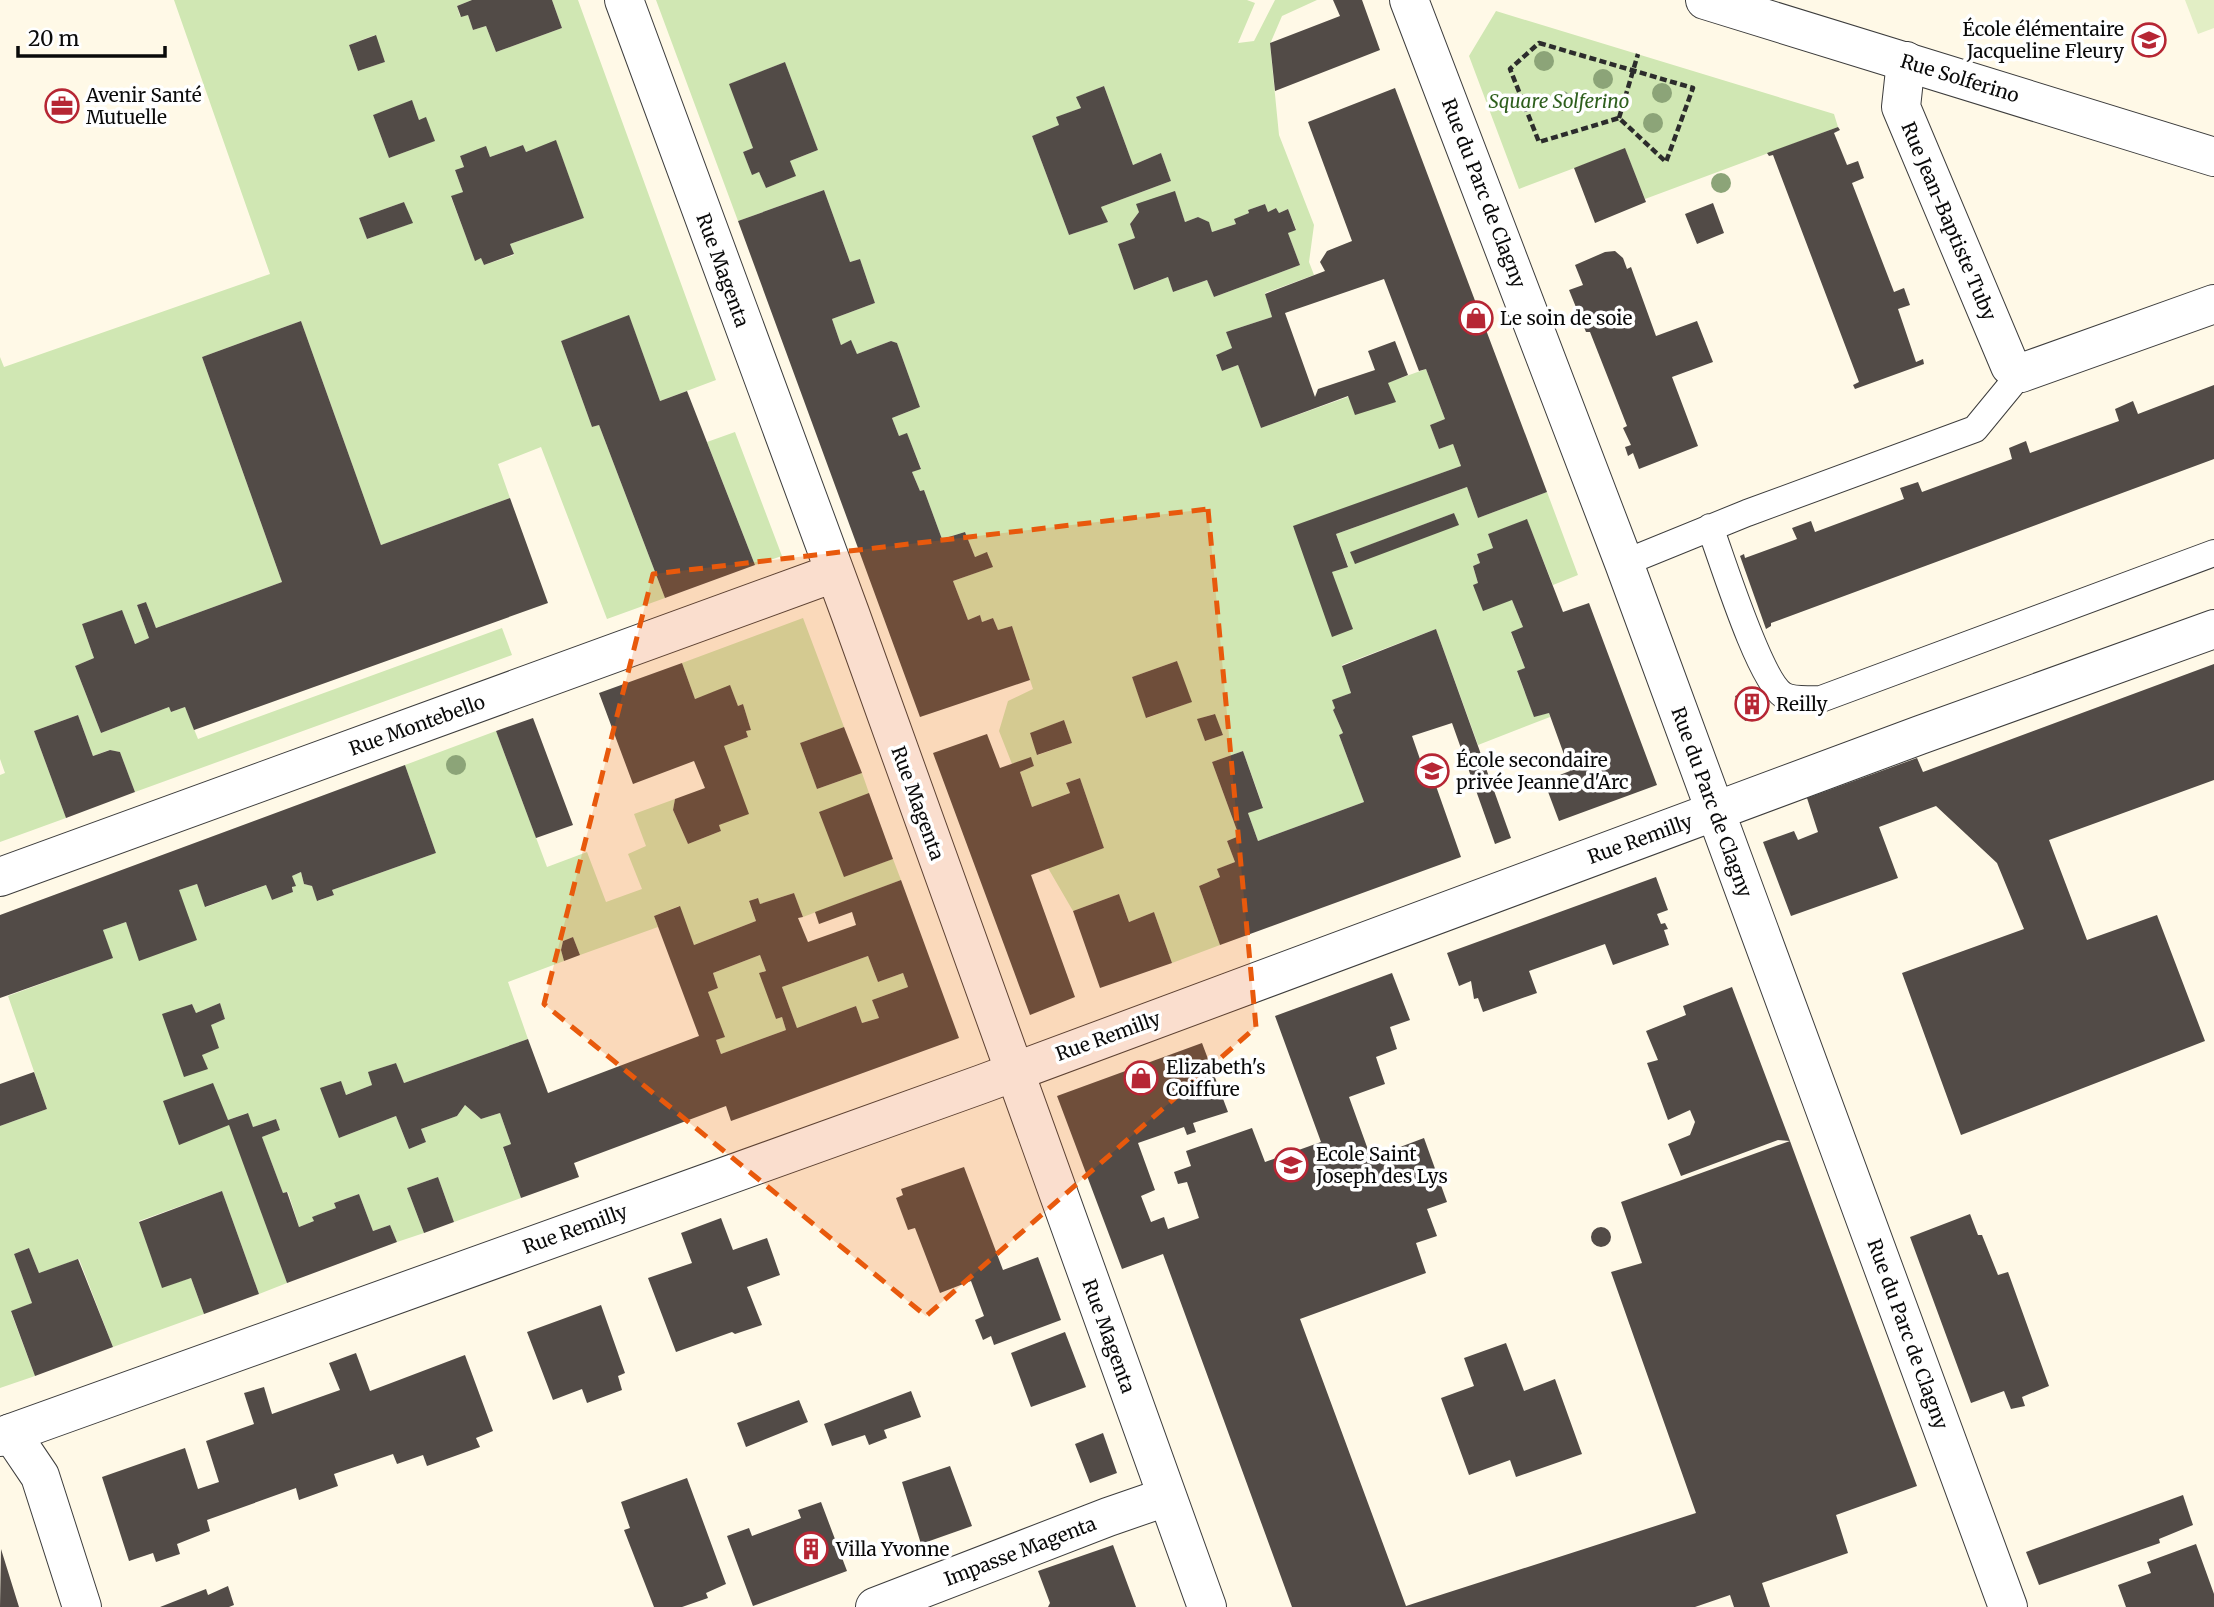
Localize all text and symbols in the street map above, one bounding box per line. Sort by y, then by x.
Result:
scale bar [18,14,164,58]
place label: École élémentaire Jacqueline Fleury [1963,17,2124,63]
school or university icon: École élémentaire Jacqueline Fleury [2130,21,2168,59]
text: 20 m [28,25,80,52]
street label: Rue Solferino [1898,49,2022,107]
place label: Avenir Santé Mutuelle [85,83,202,129]
office icon: Avenir Santé Mutuelle [43,87,81,125]
park label: Square Solferino [1489,89,1630,113]
street label: Rue du Parc de Clagny [1437,95,1531,291]
street label: Rue Jean-Baptiste Tuby [1896,118,2002,324]
street label: Rue Magenta [691,210,755,330]
shop icon: Le soin de soie [1457,299,1495,337]
place label: Le soin de soie [1500,306,1632,330]
building icon: Reilly [1733,685,1771,723]
street label: Rue Montebello [346,689,488,761]
place label: Reilly [1776,692,1828,716]
street label: Rue du Parc de Clagny [1666,704,1758,900]
street label: Rue Magenta [886,743,950,863]
place label: École secondaire privée Jeanne d'Arc [1456,748,1629,794]
school or university icon: École secondaire privée Jeanne d'Arc [1413,752,1451,790]
street label: Rue Remilly [1584,809,1696,869]
street label: Rue Remilly [1052,1006,1164,1066]
place label: Elizabeth's Coiffure [1166,1055,1266,1101]
shop icon: Elizabeth's Coiffure [1122,1059,1160,1097]
place label: Ecole Saint Joseph des Lys [1315,1142,1448,1188]
school or university icon: Ecole Saint Joseph des Lys [1272,1146,1310,1184]
street label: Rue Remilly [519,1199,631,1259]
street label: Rue du Parc de Clagny [1862,1236,1954,1432]
street label: Rue Magenta [1077,1276,1141,1396]
street label: Impasse Magenta [941,1511,1099,1591]
building icon: Villa Yvonne [792,1530,830,1568]
place label: Villa Yvonne [835,1537,950,1561]

